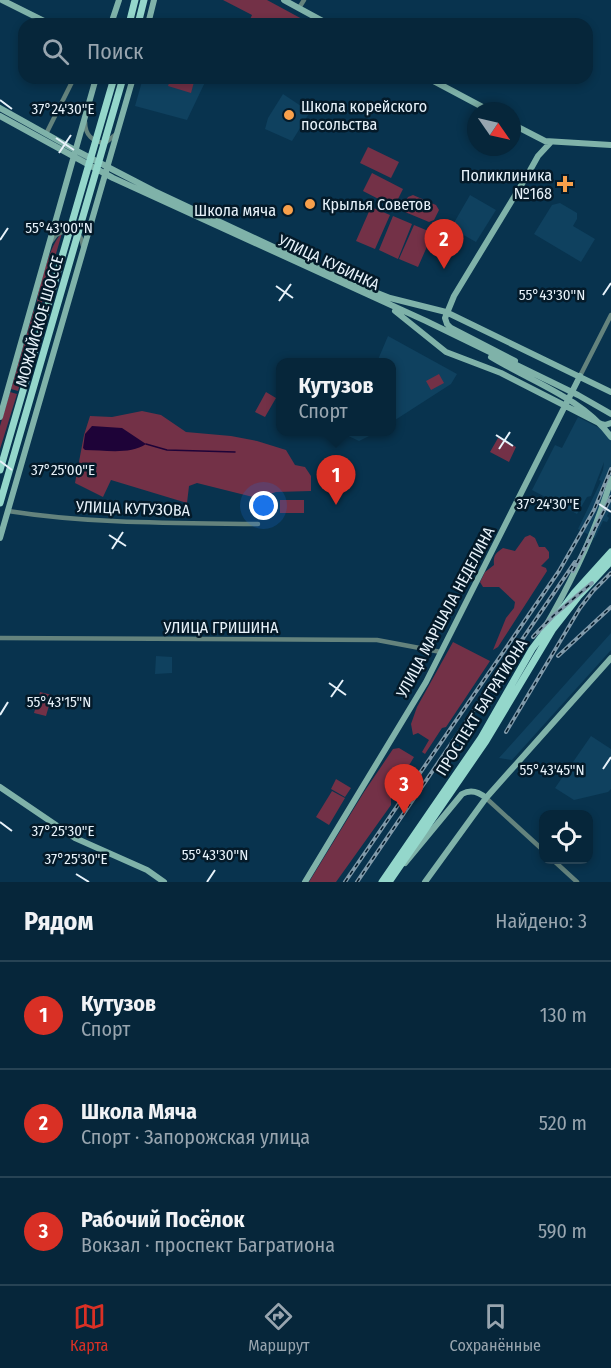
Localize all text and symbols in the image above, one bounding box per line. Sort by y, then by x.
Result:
search box [18,18,593,84]
icon: search [39,35,72,68]
text: Поиск [87,38,143,65]
place label: Школа корейского посольства [301,97,427,134]
text: 37°24'30"E [32,100,94,118]
north arrow [467,102,521,156]
marker: Школа корейского посольства [282,108,296,122]
place label: Поликлиника №168 [461,166,552,203]
marker: Поликлиника №168 [556,175,574,193]
place label: Крылья Советов [322,195,431,214]
marker: Крылья Советов [303,197,317,211]
place label: Школа мяча [194,201,276,220]
marker: Школа мяча [281,203,295,217]
text: 55°43'00"N [25,219,93,237]
pin: 2 [424,220,464,269]
street label: УЛИЦА КУБИНКА [274,230,383,294]
street label: МОЖАЙСКОЕ ШОССЕ [12,253,67,389]
text: 55°43'30"N [519,286,585,304]
popup [276,358,396,436]
text: Кутузов [298,372,374,399]
text: Спорт [298,399,348,423]
pin: 1 [316,456,356,505]
text: 37°25'00"E [31,461,95,479]
your location [249,491,278,520]
text: 37°24'30"E [517,495,579,513]
street label: УЛИЦА КУТУЗОВА [75,497,191,520]
street label: УЛИЦА МАРШАЛА НЕДЕЛИНА [392,523,499,702]
street label: УЛИЦА ГРИШИНА [163,618,279,637]
street label: ПРОСПЕКТ БАГРАТИОНА [432,635,531,779]
text: 55°43'15"N [27,693,91,711]
text: 55°43'45"N [519,761,585,779]
pin: 3 [384,764,424,814]
map controls [539,810,593,864]
button: locate [539,810,593,864]
text: 37°25'30"E [31,822,95,840]
text: 55°43'30"N [182,846,248,864]
text: 37°25'30"E [44,850,108,868]
text: Рядом [24,906,93,937]
text: Найдено: 3 [495,909,587,933]
text: Кутузов [81,990,156,1017]
text: 1 [39,1003,48,1027]
text: 130 m [540,1003,587,1027]
text: Спорт [81,1017,130,1041]
text: Школа Мяча [81,1098,197,1125]
text: 2 [39,1111,48,1135]
text: 520 m [539,1111,587,1135]
text: Спорт · Запорожская улица [81,1125,310,1149]
text: Рабочий Посёлок [81,1206,244,1233]
text: 3 [39,1219,48,1243]
text: 590 m [538,1219,587,1243]
text: Вокзал · проспект Багратиона [81,1233,335,1257]
tab: Карта [70,1300,108,1355]
tab: Маршрут [248,1300,310,1355]
tab: Сохранённые [450,1300,541,1355]

